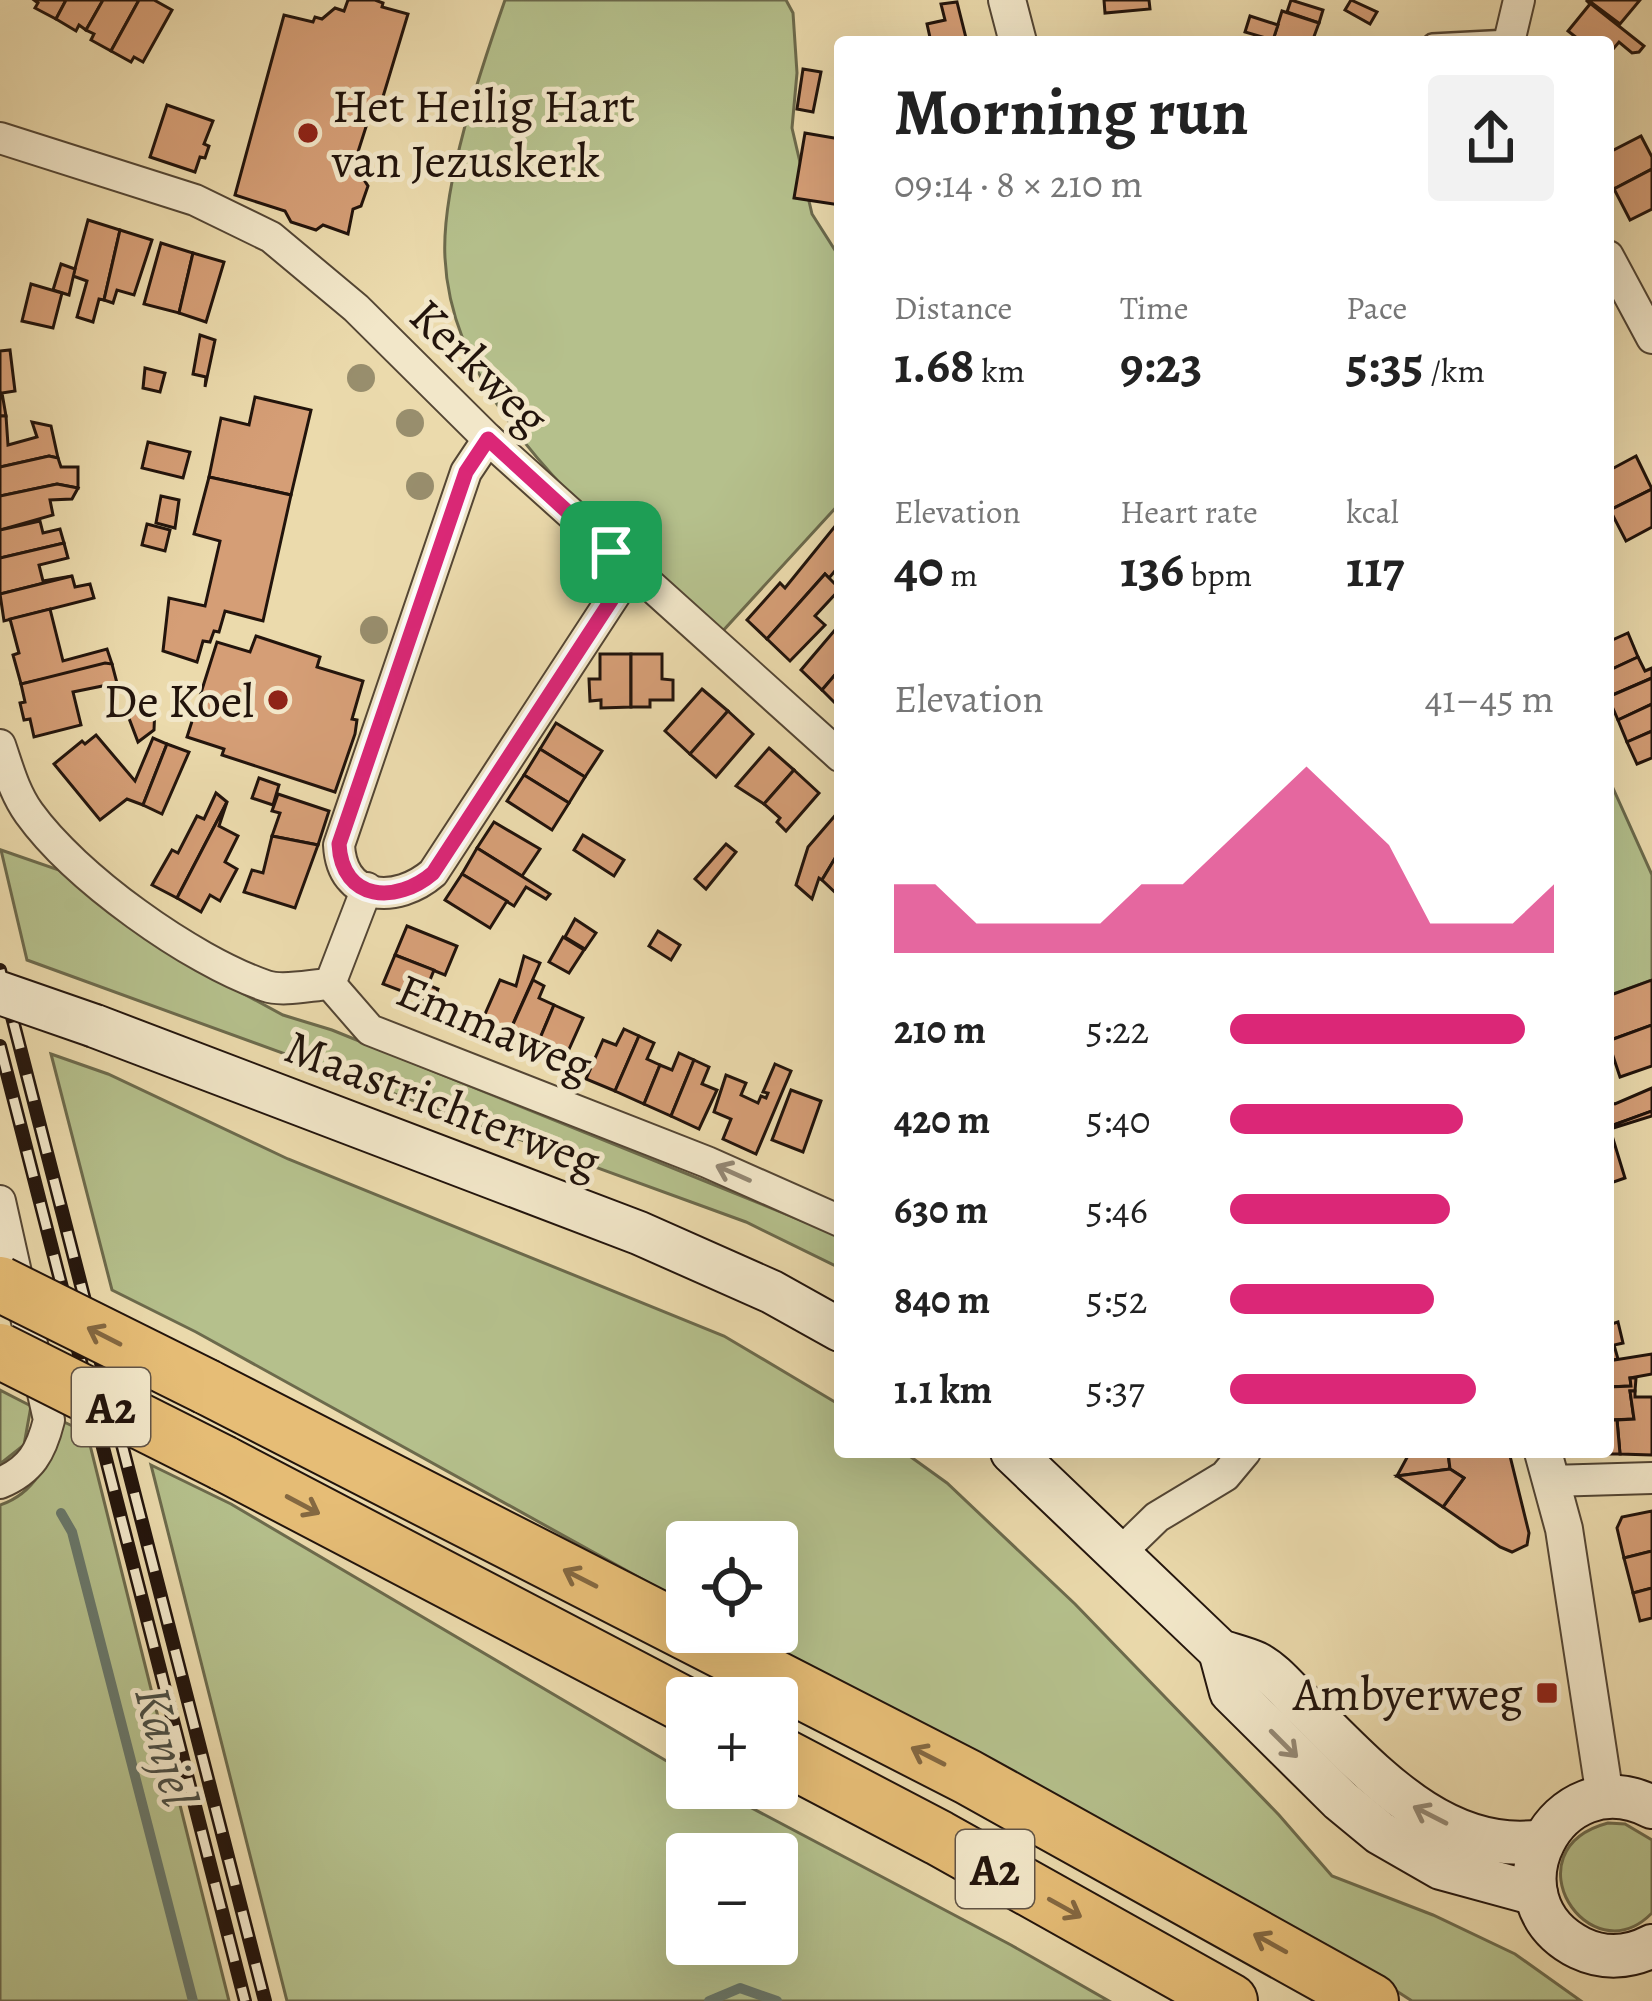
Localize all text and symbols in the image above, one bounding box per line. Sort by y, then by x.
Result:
text: Morning run [894,67,1249,157]
place label: Het Heilig Hart van Jezuskerk [331,73,635,194]
button: share [1428,75,1554,201]
marker: Het Heilig Hart van Jezuskerk [295,120,321,146]
text: 09:14 · 8 × 210 m [894,157,1143,210]
street label: Kerkweg [395,284,564,450]
text: Distance [894,285,1012,330]
text: Time [1120,285,1189,330]
text: Pace [1346,285,1407,330]
text: 1.68 [894,330,975,400]
text: 9:23 [1120,330,1202,400]
text: 5:35 [1346,330,1424,400]
text: km [975,348,1025,393]
text: /km [1424,348,1485,393]
text: Elevation [894,489,1021,534]
text: Heart rate [1120,489,1258,534]
text: kcal [1346,489,1399,534]
pin [560,501,662,603]
icon: arrive [578,519,644,585]
text: 40 [894,534,944,604]
text: 136 [1120,534,1184,604]
text: 117 [1346,534,1404,604]
text: m [944,552,978,597]
text: bpm [1184,552,1252,597]
place label: De Koel [103,668,254,734]
text: Elevation [894,672,1044,725]
text: 41–45 m [1425,672,1554,725]
marker: De Koel [265,687,291,713]
street label: Emmaweg [387,957,603,1099]
text: 210 m [894,1003,986,1056]
text: 5:22 [1086,1003,1149,1056]
street label: Maastrichterweg [276,1014,610,1194]
text: 420 m [894,1093,990,1146]
text: 5:40 [1086,1093,1151,1146]
one-way arrow [716,1161,752,1183]
text: 630 m [894,1183,988,1236]
text: 5:46 [1086,1183,1148,1236]
text: 840 m [894,1273,990,1326]
text: 5:52 [1086,1273,1147,1326]
one-way arrow [86,1323,122,1346]
text: 1.1 km [894,1363,992,1416]
text: 5:37 [1086,1363,1145,1416]
road number: A2 [72,1368,150,1446]
one-way arrow [284,1494,319,1517]
map controls [666,1521,798,1965]
button: locate [666,1521,798,1653]
one-way arrow [563,1566,599,1589]
place label: Ambyerweg [1292,1661,1523,1727]
button: + [666,1677,798,1809]
water label: Kanjel [117,1679,215,1814]
marker: Ambyerweg [1534,1680,1560,1706]
one-way arrow [1269,1730,1298,1758]
one-way arrow [910,1744,946,1767]
one-way arrow [1413,1802,1449,1825]
road number: A2 [956,1830,1034,1908]
button: − [666,1833,798,1965]
one-way arrow [1047,1897,1082,1920]
one-way arrow [1253,1931,1288,1954]

